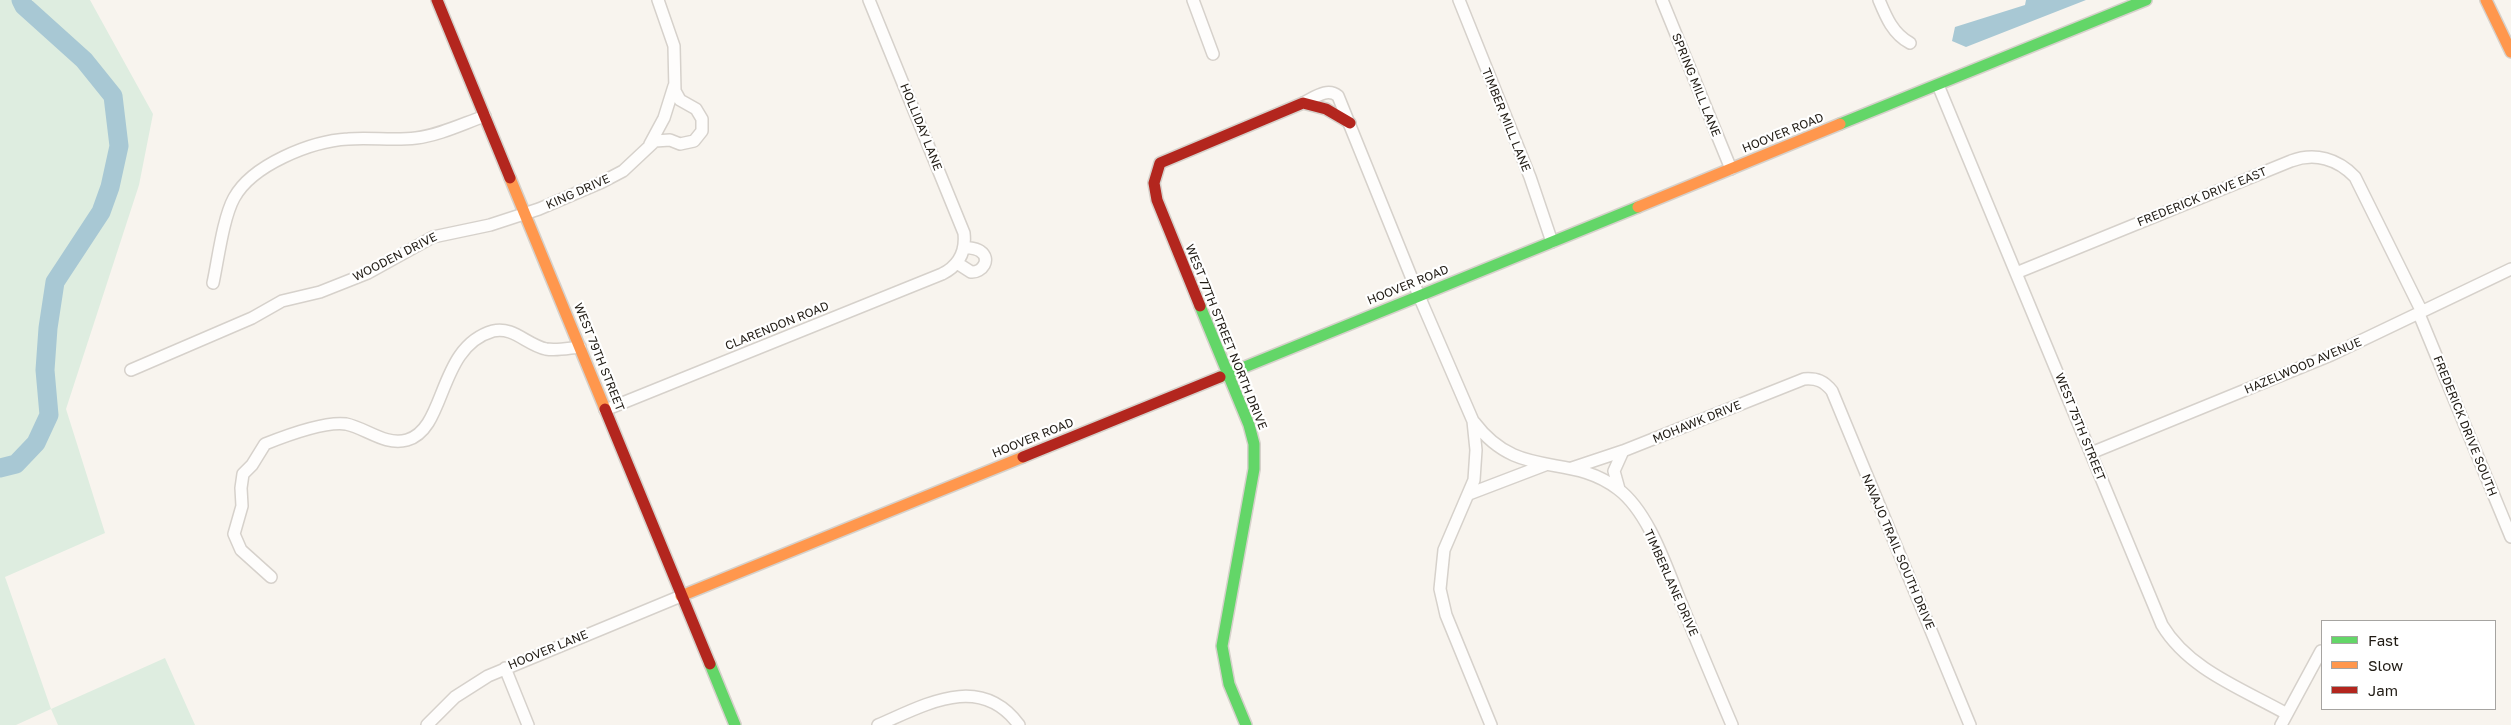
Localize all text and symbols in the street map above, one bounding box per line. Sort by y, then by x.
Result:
street label: SPRING MILL LANE [1669,31,1723,139]
street label: TIMBER MILL LANE [1479,66,1533,174]
street label: HOLLIDAY LANE [897,81,945,173]
street label: HOOVER ROAD [1740,110,1826,156]
street label: FREDERICK DRIVE EAST [2135,164,2269,230]
street label: KING DRIVE [544,172,612,212]
street label: WOODEN DRIVE [350,230,440,284]
street label: WEST 77TH STREET NORTH DRIVE [1182,242,1270,432]
street label: HOOVER ROAD [1365,262,1451,308]
street label: CLARENDON ROAD [723,299,831,353]
street label: WEST 79TH STREET [571,301,627,413]
street label: HAZELWOOD AVENUE [2242,335,2364,397]
street label: FREDERICK DRIVE SOUTH [2430,354,2500,498]
street label: WEST 75TH STREET [2052,371,2108,483]
street label: MOHAWK DRIVE [1651,398,1743,446]
street label: HOOVER ROAD [990,415,1076,461]
street label: NAVAJO TRAIL SOUTH DRIVE [1859,472,1937,632]
street label: TIMBERLANE DRIVE [1641,527,1701,639]
legend [2321,620,2496,710]
street label: HOOVER LANE [506,627,590,673]
text: Fast [2368,631,2399,649]
text: Slow [2368,656,2403,674]
text: Jam [2368,681,2398,699]

